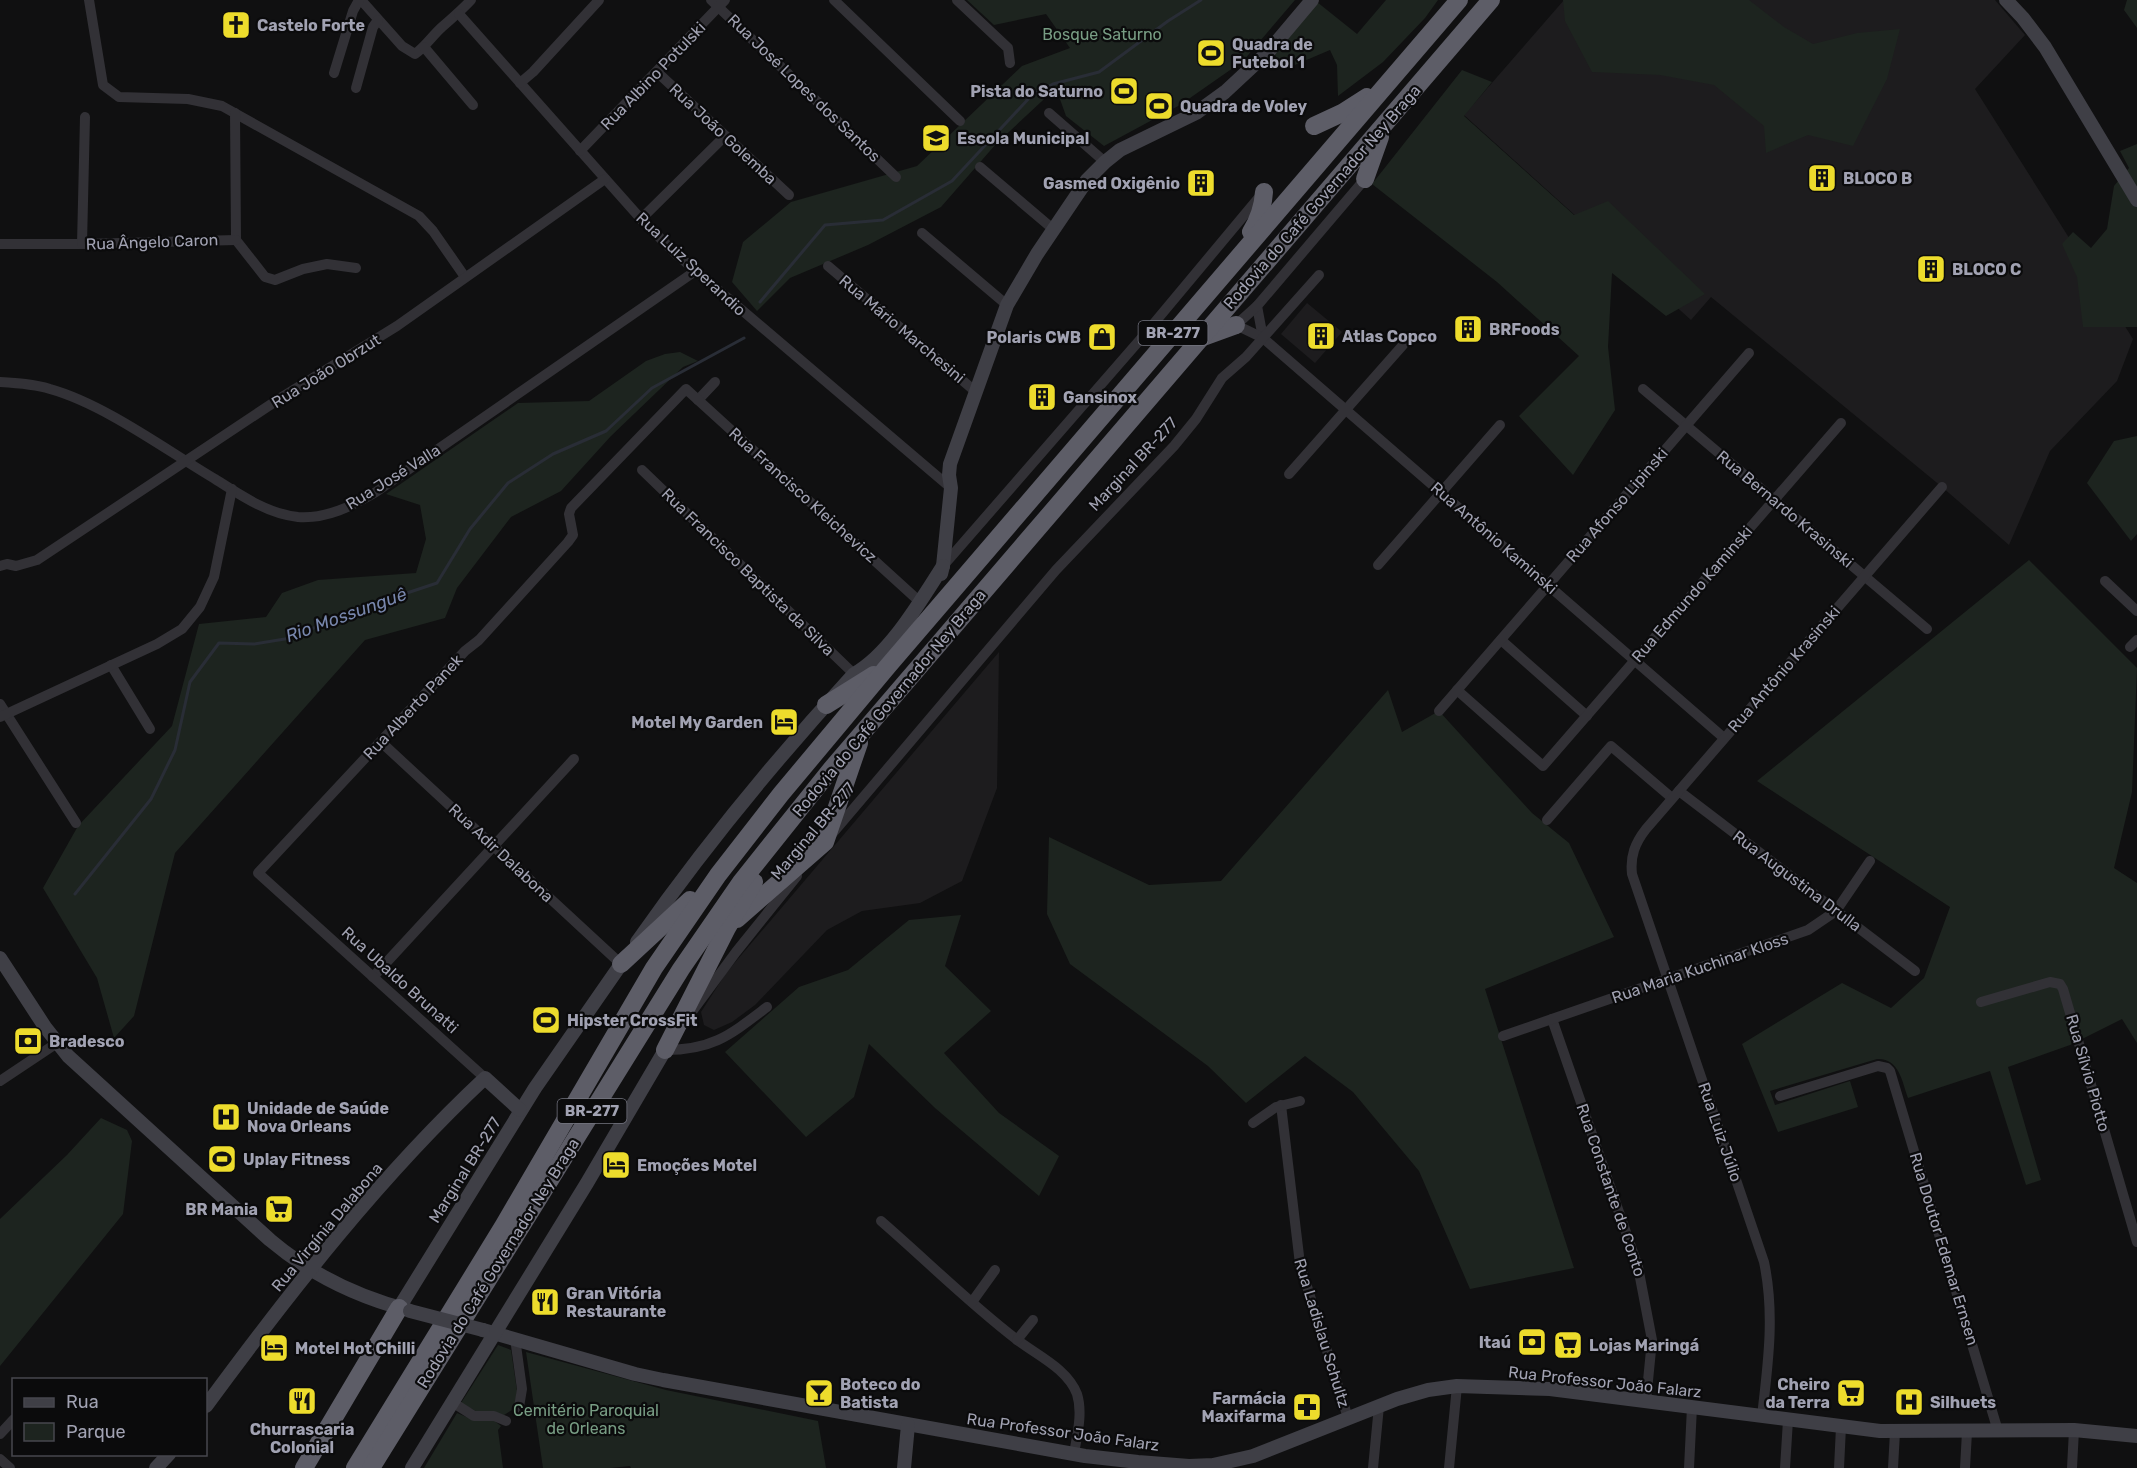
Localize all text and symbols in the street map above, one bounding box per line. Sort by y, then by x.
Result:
church icon: Castelo Forte [220,9,252,41]
street label: Rua José Lopes dos Santos [724,10,884,166]
place label: Castelo Forte [257,16,365,35]
street label: Rua Albino Potulski [597,18,709,134]
park label: Bosque Saturno [1042,25,1162,44]
place label: Quadra de Futebol 1 [1232,35,1313,72]
sports icon: Quadra de Futebol 1 [1195,37,1227,69]
sports icon: Pista do Saturno [1108,75,1140,107]
street label: Rua João Golemba [665,79,781,189]
street label: Rodovia do Café Governador Ney Braga [1220,81,1424,313]
place label: Pista do Saturno [970,82,1103,101]
sports icon: Quadra de Voley [1143,90,1175,122]
place label: Quadra de Voley [1180,97,1307,116]
school or university icon: Escola Municipal [920,122,952,154]
place label: Escola Municipal [957,129,1089,148]
building icon: BLOCO B [1806,162,1838,194]
building icon: Gasmed Oxigênio [1185,167,1217,199]
place label: BLOCO B [1843,169,1912,188]
place label: Gasmed Oxigênio [1043,174,1180,193]
street label: Rua Luiz Sperandio [632,208,750,320]
street label: Rua Ângelo Caron [85,230,219,254]
building icon: BLOCO C [1915,253,1947,285]
place label: BLOCO C [1952,260,2021,279]
street label: Rua Mário Marchesini [835,271,969,387]
building icon: BRFoods [1452,313,1484,345]
building icon: Atlas Copco [1305,320,1337,352]
place label: BRFoods [1489,320,1560,339]
shop icon: Polaris CWB [1086,321,1118,353]
road number: BR-277 [1138,321,1208,345]
place label: Atlas Copco [1342,327,1437,346]
place label: Polaris CWB [987,328,1081,347]
street label: Rua João Obrzut [268,330,384,412]
building icon: Gansinox [1026,381,1058,413]
place label: Gansinox [1063,388,1137,407]
street label: Marginal BR-277 [1085,413,1181,515]
street label: Rua Francisco Kleichevicz [725,424,881,566]
street label: Rua José Valla [342,440,444,514]
street label: Rua Afonso Lipinski [1562,444,1672,566]
street label: Rua Bernardo Krasinski [1713,446,1857,572]
street label: Rua Antônio Kaminski [1427,478,1561,598]
street label: Rua Francisco Baptista da Silva [658,484,838,660]
street label: Rua Edmundo Kaminski [1628,522,1756,666]
water label: Rio Mossunguê [282,583,410,647]
street label: Rodovia do Café Governador Ney Braga [788,586,990,820]
street label: Rua Antônio Krasinski [1724,602,1844,736]
street label: Rua Alberto Panek [359,650,467,764]
hotel icon: Motel My Garden [768,706,800,738]
place label: Motel My Garden [631,713,763,732]
street label: Marginal BR-277 [767,779,859,883]
street label: Rua Adir Dalabona [445,800,557,906]
street label: Rua Augustina Drulla [1729,826,1865,936]
street label: Rua Ubaldo Brunatti [338,923,462,1037]
street label: Rua Maria Kuchinar Kloss [1609,929,1791,1007]
sports icon: Hipster CrossFit [530,1004,562,1036]
place label: Hipster CrossFit [567,1011,698,1030]
street label: Rua Sílvio Piotto [2062,1012,2114,1134]
bank icon: Bradesco [12,1025,44,1057]
place label: Bradesco [49,1032,125,1051]
street label: Rua Luiz Júlio [1694,1080,1746,1184]
place label: Unidade de Saúde Nova Orleans [247,1099,389,1136]
road number: BR-277 [558,1099,626,1123]
hospital icon: Unidade de Saúde Nova Orleans [210,1101,242,1133]
street label: Rua Constante de Conto [1572,1101,1650,1279]
street label: Marginal BR-277 [425,1114,505,1226]
street label: Rodovia do Café Governador Ney Braga [413,1135,583,1391]
sports icon: Uplay Fitness [206,1143,238,1175]
hotel icon: Emoções Motel [600,1149,632,1181]
place label: Uplay Fitness [243,1150,351,1169]
street label: Rua Doutor Edemar Ernsen [1906,1150,1982,1348]
place label: Emoções Motel [637,1156,757,1175]
street label: Rua Virgínia Dalabona [268,1159,386,1295]
supermarket icon: BR Mania [263,1193,295,1225]
place label: BR Mania [185,1200,258,1219]
street label: Rua Ladislau Schultz [1290,1256,1354,1410]
place label: Gran Vitória Restaurante [566,1284,666,1321]
restaurant icon: Gran Vitória Restaurante [529,1286,561,1318]
bank icon: Itaú [1516,1326,1548,1358]
supermarket icon: Lojas Maringá [1552,1329,1584,1361]
hotel icon: Motel Hot Chilli [258,1332,290,1364]
place label: Itaú [1479,1333,1511,1352]
place label: Lojas Maringá [1589,1336,1699,1355]
place label: Motel Hot Chilli [295,1339,415,1358]
street label: Rua Professor João Falarz [1507,1362,1703,1402]
place label: Boteco do Batista [840,1375,921,1412]
place label: Cheiro da Terra [1765,1375,1830,1412]
bar icon: Boteco do Batista [803,1377,835,1409]
supermarket icon: Cheiro da Terra [1835,1377,1867,1409]
legend [12,1378,207,1456]
restaurant icon: Churrascaria Colonial [286,1385,318,1417]
hospital icon: Silhuets [1893,1386,1925,1418]
place label: Farmácia Maxifarma [1202,1389,1286,1426]
text: Rua [66,1391,99,1413]
pharmacy icon: Farmácia Maxifarma [1291,1391,1323,1423]
place label: Silhuets [1930,1393,1996,1412]
park label: Cemitério Paroquial de Orleans [513,1401,659,1438]
street label: Rua Professor João Falarz [966,1409,1160,1455]
place label: Churrascaria Colonial [250,1420,354,1457]
text: Parque [66,1421,126,1443]

